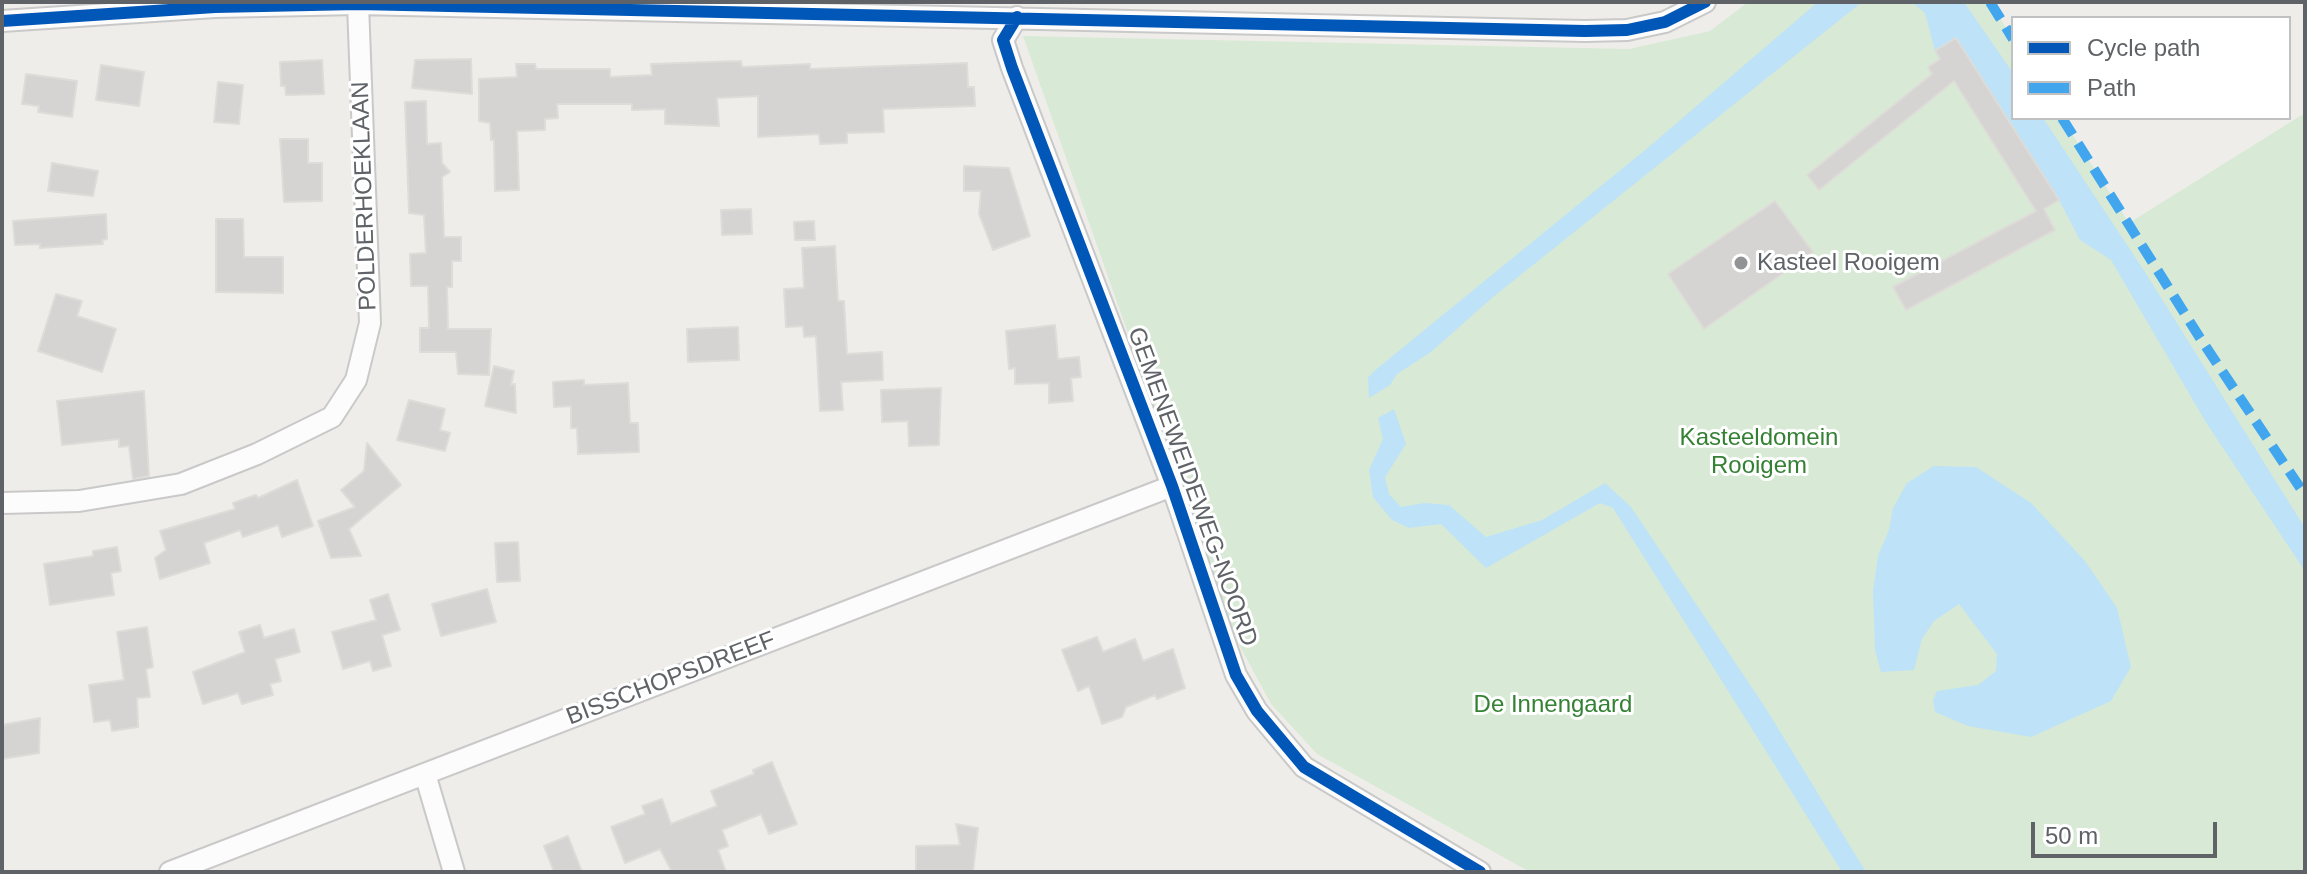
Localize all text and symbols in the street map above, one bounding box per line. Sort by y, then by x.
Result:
legend [2011,16,2291,120]
text: Cycle path [2087,34,2200,61]
text: Path [2087,74,2136,101]
street label: POLDERHOEKLAAN [347,81,383,311]
place label: Kasteel Rooigem [1757,249,1940,277]
marker: Kasteel Rooigem [1732,254,1750,272]
street label: GEMENEWEIDEWEG-NOORD [1121,324,1263,650]
park label: Kasteeldomein Rooigem [1680,424,1838,480]
street label: BISSCHOPSDREEF [563,626,779,732]
park label: De Innengaard [1474,691,1632,719]
scale bar [2035,806,2221,856]
text: 50 m [2045,822,2098,849]

